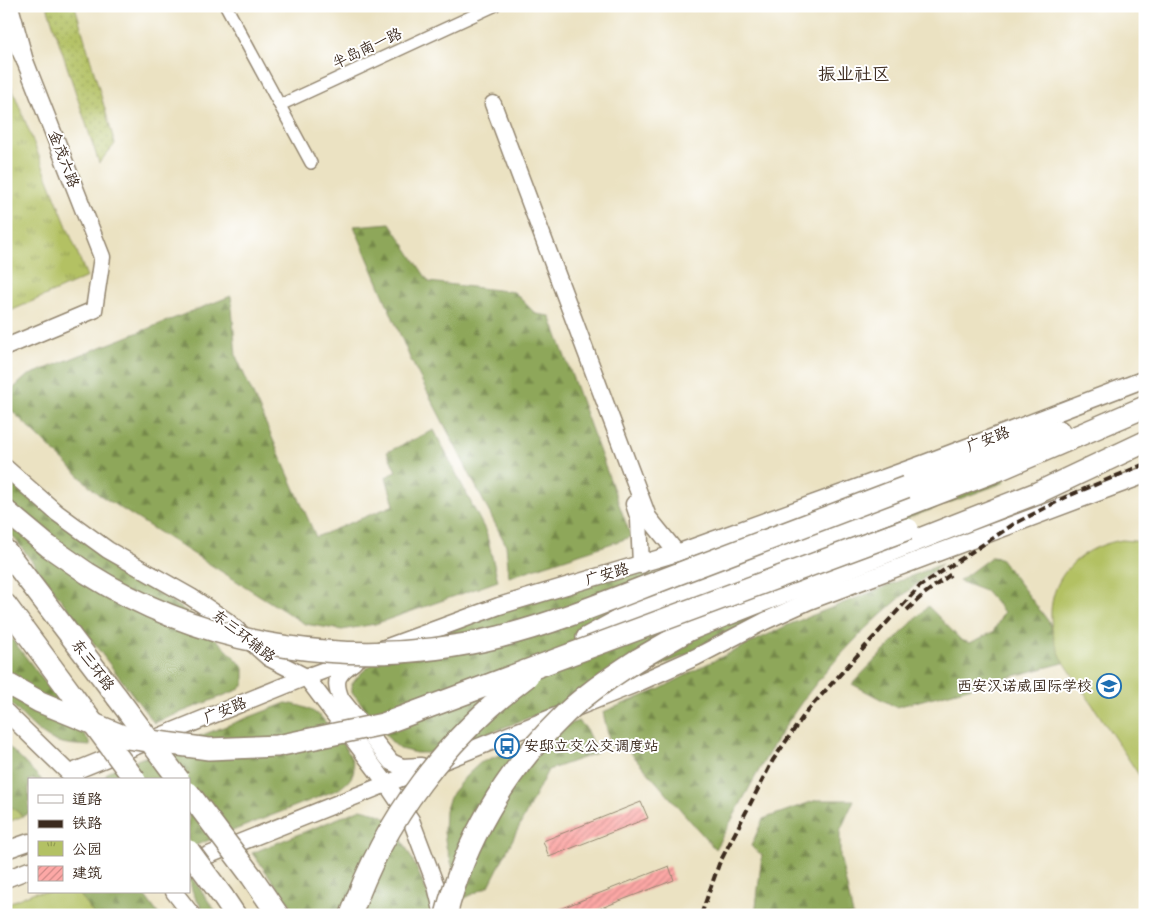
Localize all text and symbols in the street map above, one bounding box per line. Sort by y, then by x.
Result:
street label: 半岛南一路 [329,23,406,74]
district label: 振业社区 [818,62,890,87]
street label: 金茂六路 [43,127,84,191]
street label: 广安路 [963,422,1013,457]
street label: 广安路 [583,558,632,591]
street label: 东三环辅路 [208,605,280,668]
street label: 东三环路 [66,635,119,696]
school or university icon: 西安汉诺威国际学校 [1096,673,1122,699]
place label: 西安汉诺威国际学校 [957,676,1092,697]
street label: 广安路 [200,692,250,729]
bus stop icon: 安邸立交公交调度站 [494,733,520,759]
place label: 安邸立交公交调度站 [524,736,659,757]
legend [28,778,190,894]
text: 道路 [72,789,102,810]
text: 铁路 [72,813,102,834]
text: 公园 [72,839,102,860]
text: 建筑 [72,863,102,884]

